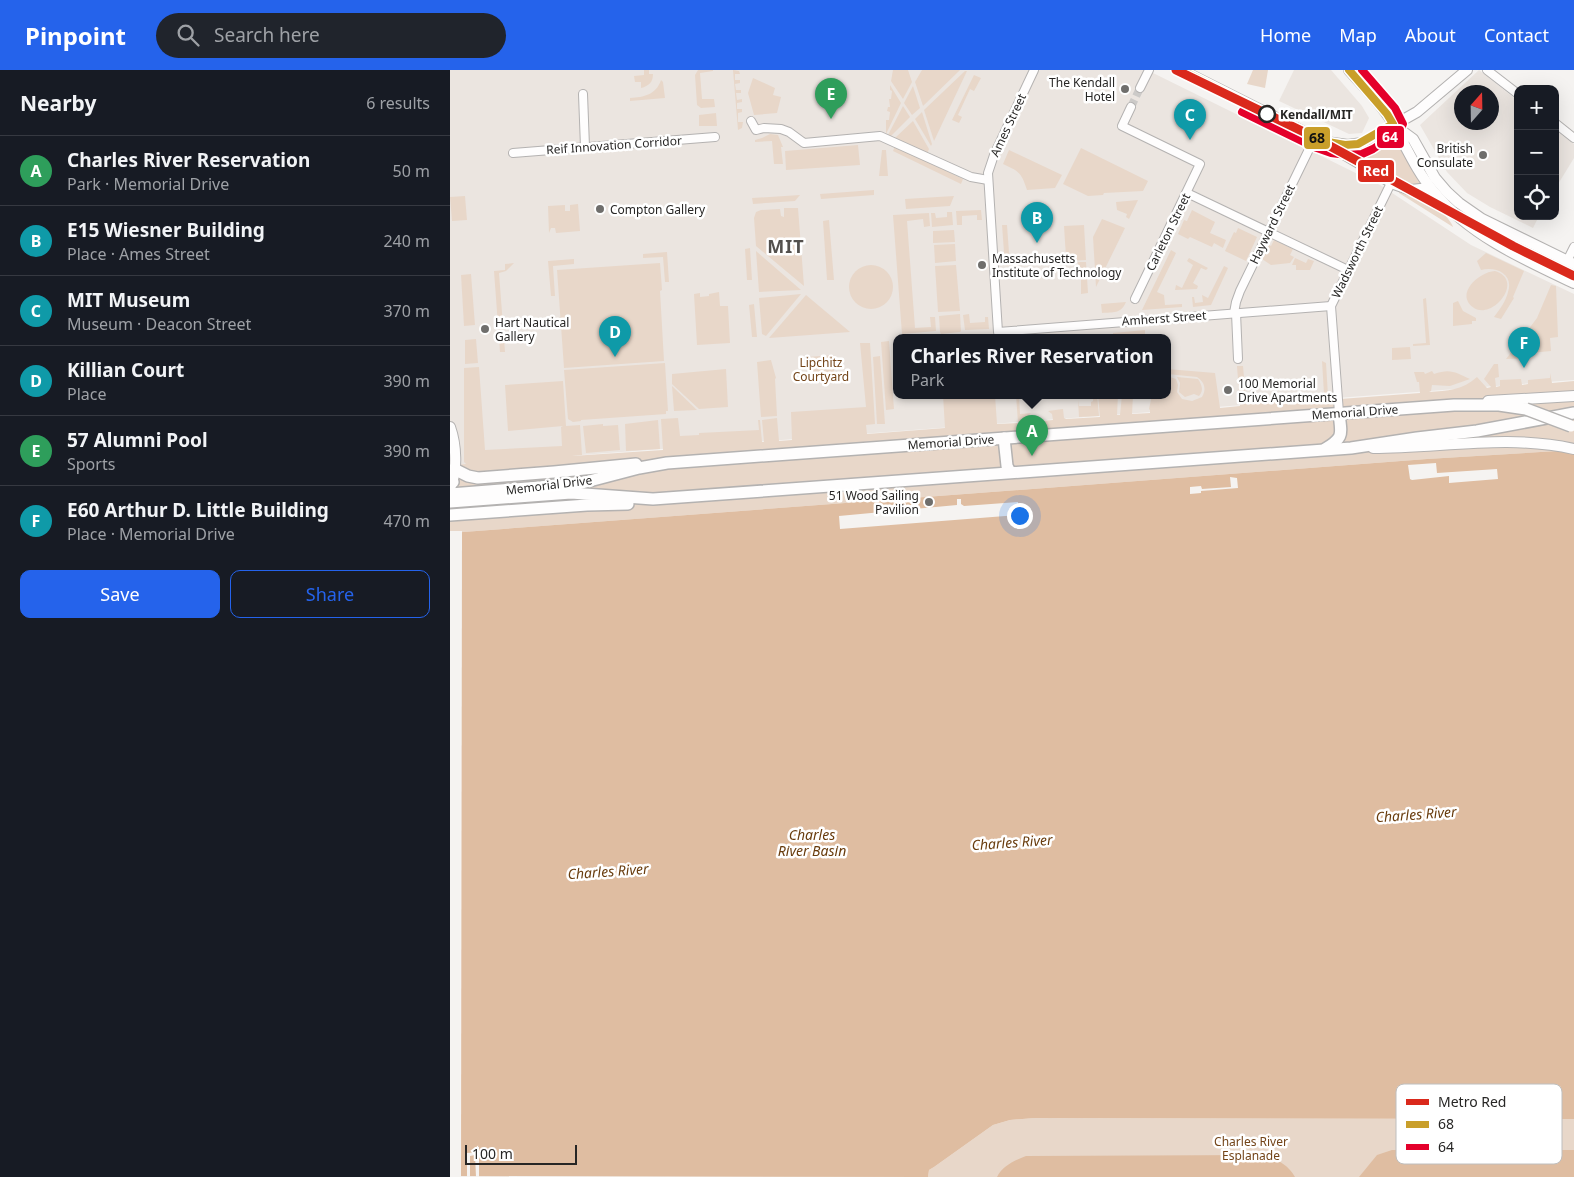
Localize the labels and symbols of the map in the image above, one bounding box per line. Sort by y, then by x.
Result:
place label: The Kendall Hotel [1049,74,1115,105]
pin: E [815,78,847,119]
marker: The Kendall Hotel [1119,83,1131,95]
north arrow [1454,85,1499,130]
street label: Ames Street [986,90,1030,159]
pin: C [1174,99,1206,140]
marker: Kendall/MIT [1258,105,1276,123]
place label: Kendall/MIT [1280,106,1353,123]
line badge: 64 [1376,125,1405,149]
line badge: 68 [1303,126,1331,150]
text: 64 [1382,127,1398,146]
text: 68 [1309,128,1325,147]
street label: Reif Innovation Corridor [546,132,682,158]
place label: British Consulate [1417,140,1473,171]
marker: British Consulate [1477,149,1489,161]
line badge: Red [1357,159,1395,183]
text: Red [1363,161,1389,180]
street label: Hayward Street [1245,181,1299,267]
street label: Carleton Street [1142,190,1195,274]
place label: Compton Gallery [610,201,706,218]
pin: B [1021,202,1053,243]
street label: Wadsworth Street [1327,202,1387,301]
marker: Compton Gallery [594,203,606,215]
district label: MIT [767,234,805,258]
place label: Massachusetts Institute of Technology [992,250,1122,281]
marker: Massachusetts Institute of Technology [976,259,988,271]
street label: Amherst Street [1121,307,1208,329]
place label: Hart Nautical Gallery [495,314,569,345]
pin: D [599,316,631,357]
marker: Hart Nautical Gallery [479,323,491,335]
pin: F [1508,327,1540,368]
park label: Lipchitz Courtyard [793,354,849,385]
place label: 100 Memorial Drive Apartments [1238,375,1338,406]
marker: 100 Memorial Drive Apartments [1222,384,1234,396]
street label: Memorial Drive [1311,400,1399,424]
pin: A [1016,415,1048,456]
street label: Memorial Drive [907,430,995,454]
street label: Memorial Drive [505,471,593,499]
place label: 51 Wood Sailing Pavilion [829,487,919,518]
marker: 51 Wood Sailing Pavilion [923,496,935,508]
your location [1007,503,1033,529]
water label: Charles River [1375,802,1457,826]
water label: Charles River Basin [778,825,846,860]
water label: Charles River [971,830,1053,854]
water label: Charles River [567,859,649,883]
legend [1396,1084,1562,1164]
text: Metro Red [1438,1092,1506,1111]
text: 68 [1438,1114,1454,1133]
park label: Charles River Esplanade [1214,1133,1288,1164]
text: 64 [1438,1137,1454,1156]
scale bar [465,1142,578,1165]

